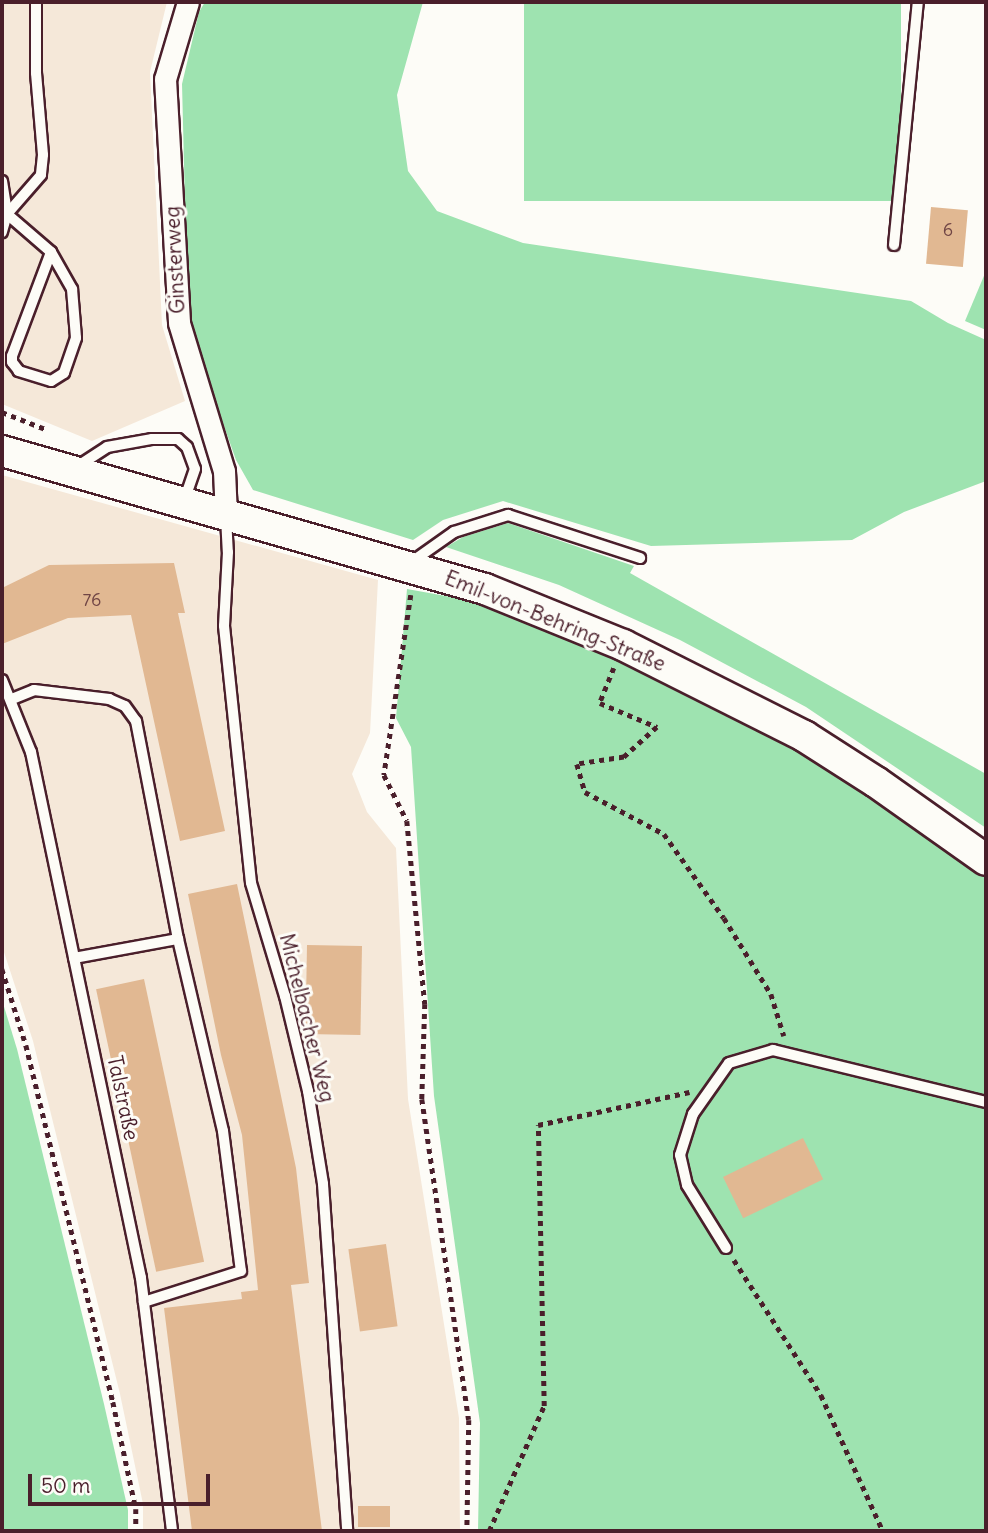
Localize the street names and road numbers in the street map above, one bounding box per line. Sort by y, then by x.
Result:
street label: Ginsterweg [160,205,190,315]
street label: Emil-von-Behring-Straße [441,565,669,677]
street label: Michelbacher Weg [274,931,340,1105]
street label: Talstraße [102,1053,144,1143]

